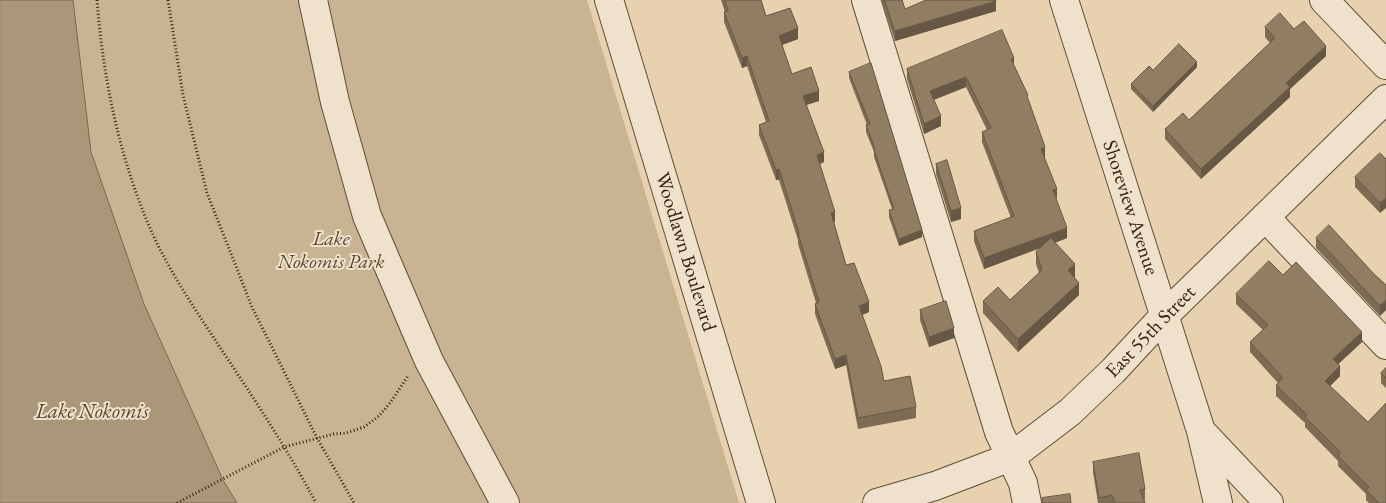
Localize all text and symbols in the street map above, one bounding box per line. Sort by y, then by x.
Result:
street label: Shoreview Avenue [1097,137,1163,279]
street label: Woodlawn Boulevard [649,170,721,334]
park label: Lake Nokomis Park [277,228,385,275]
street label: East 55th Street [1101,281,1201,383]
water label: Lake Nokomis [36,399,148,425]

